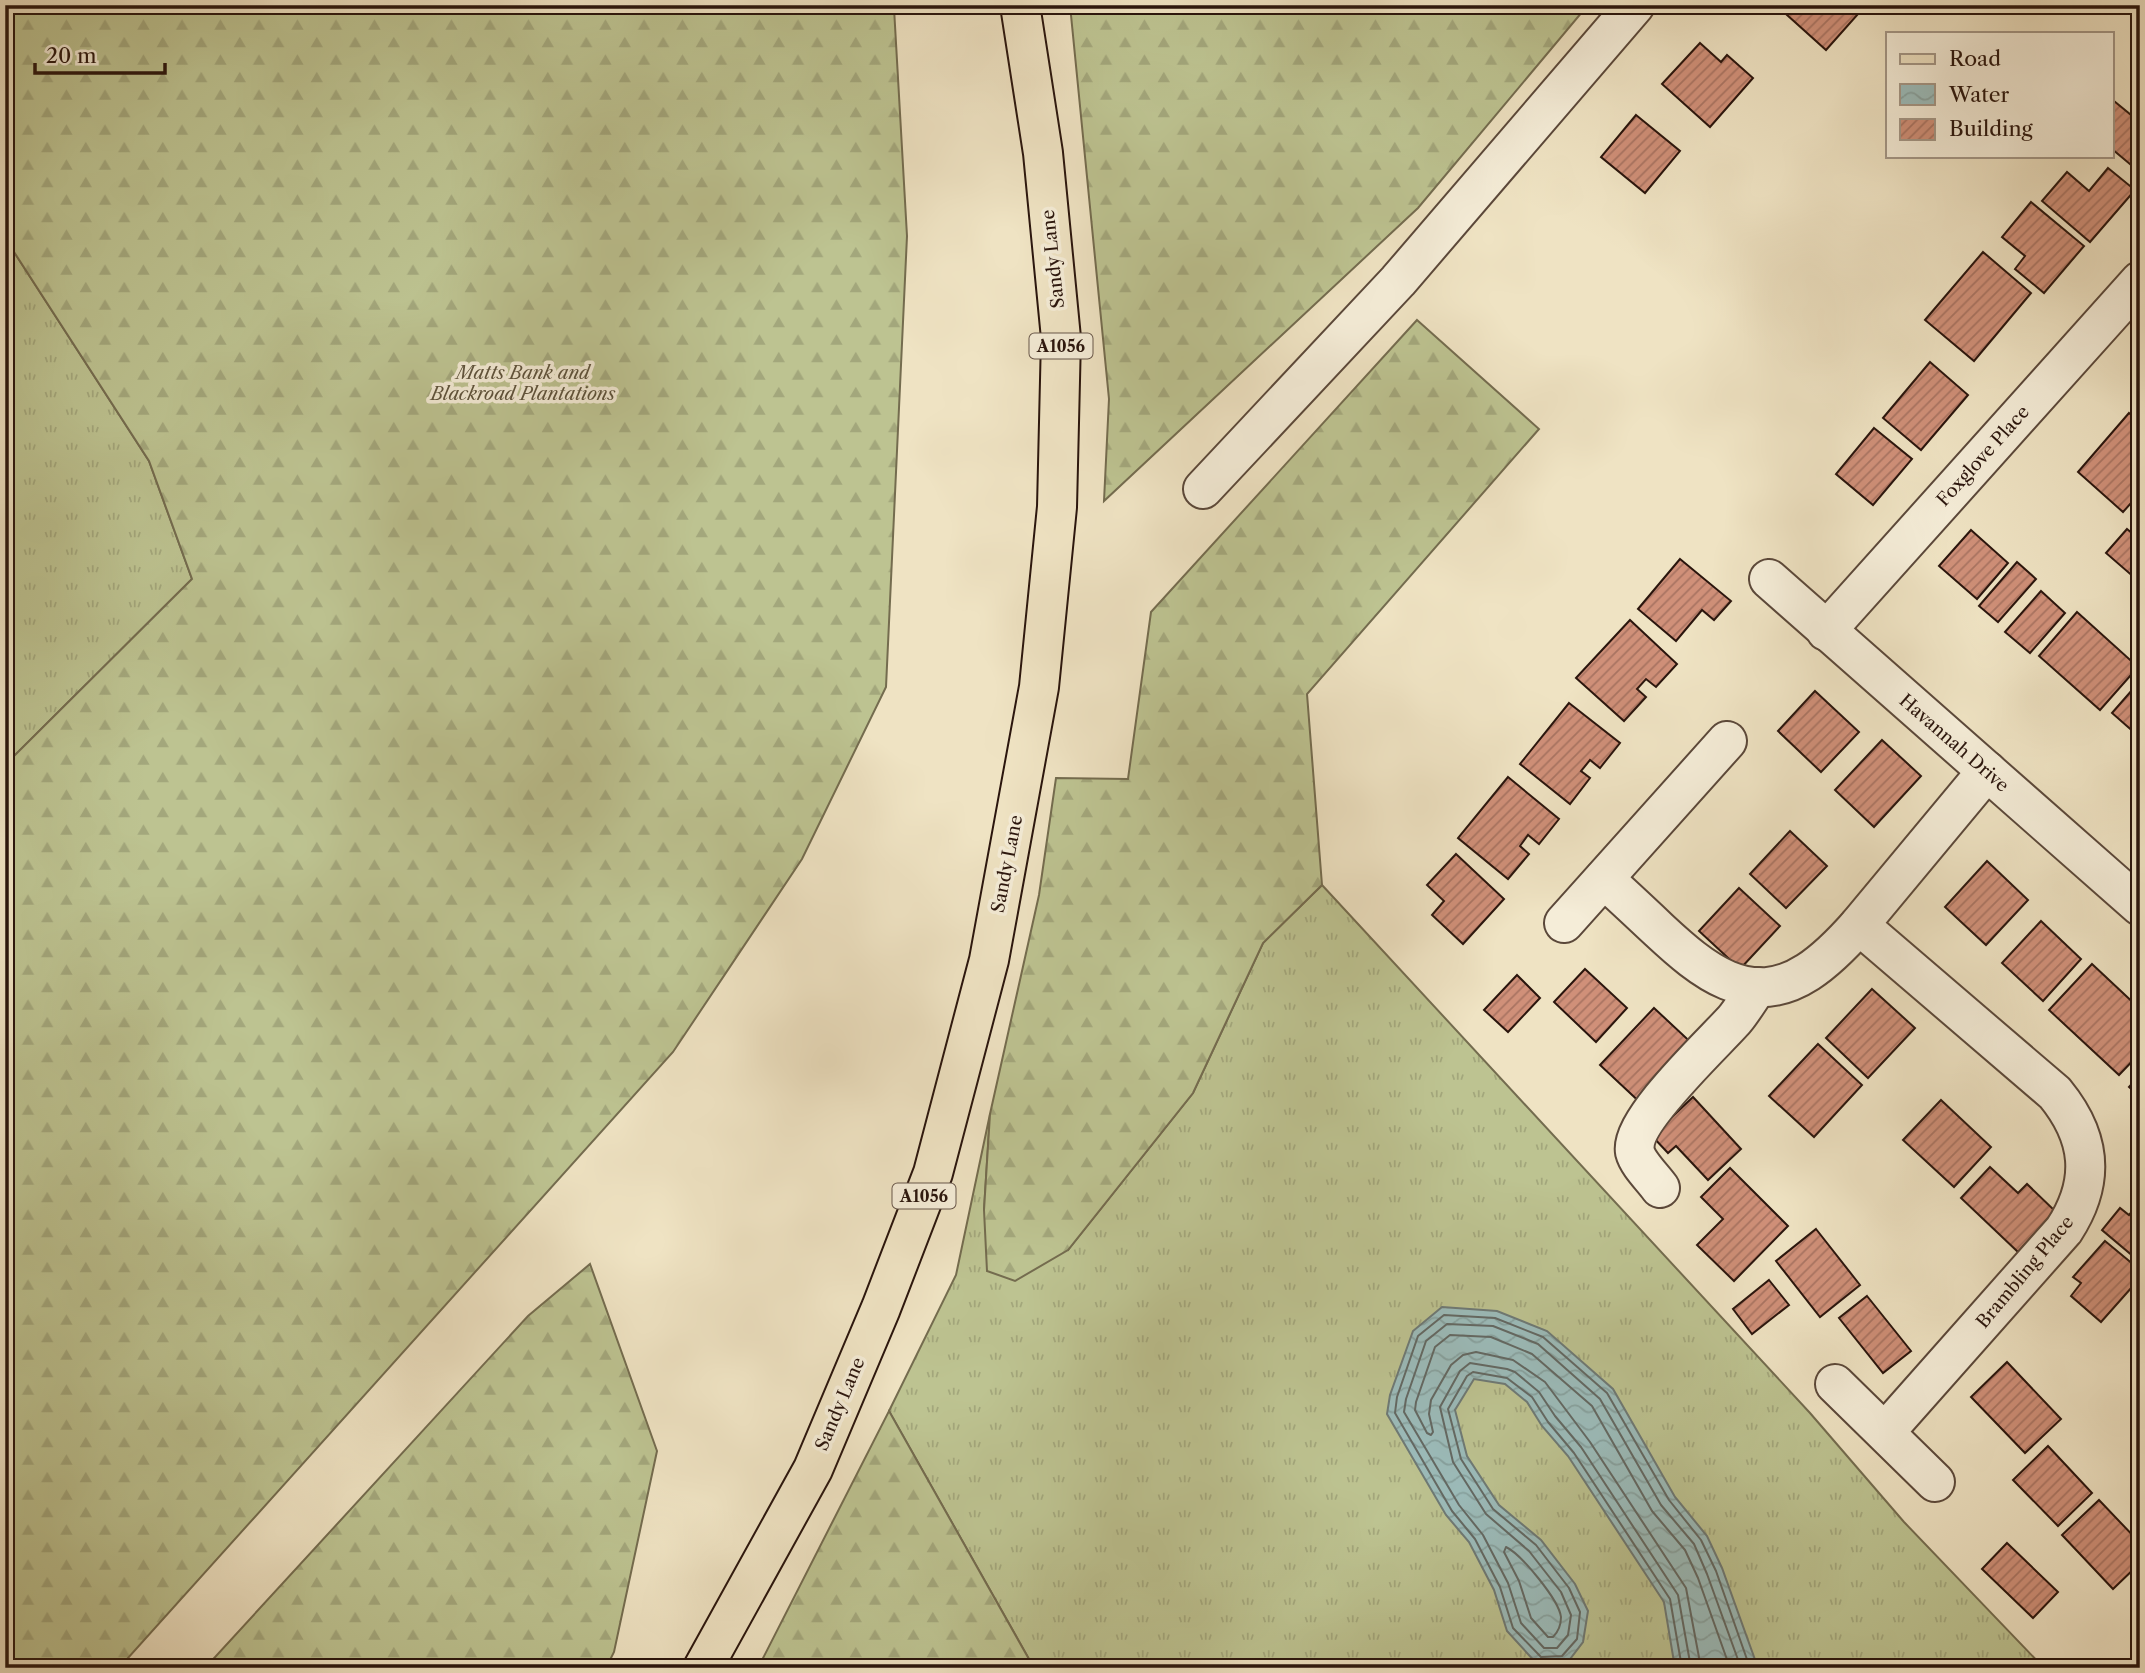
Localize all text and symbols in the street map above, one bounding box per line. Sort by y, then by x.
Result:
scale bar [35,32,164,76]
legend [1886,32,2114,158]
text: 20 m [46,43,97,68]
text: Road [1949,46,2001,71]
text: Water [1948,82,2009,107]
text: Building [1949,116,2034,141]
street label: Sandy Lane [1037,209,1069,309]
road number: A1056 [1030,334,1092,358]
park label: Matts Bank and Blackroad Plantations [429,362,615,405]
street label: Foxglove Place [1932,401,2034,511]
street label: Havannah Drive [1895,689,2013,797]
street label: Sandy Lane [987,813,1027,915]
road number: A1056 [892,1184,956,1208]
street label: Brambling Place [1972,1211,2078,1333]
street label: Sandy Lane [811,1354,869,1454]

